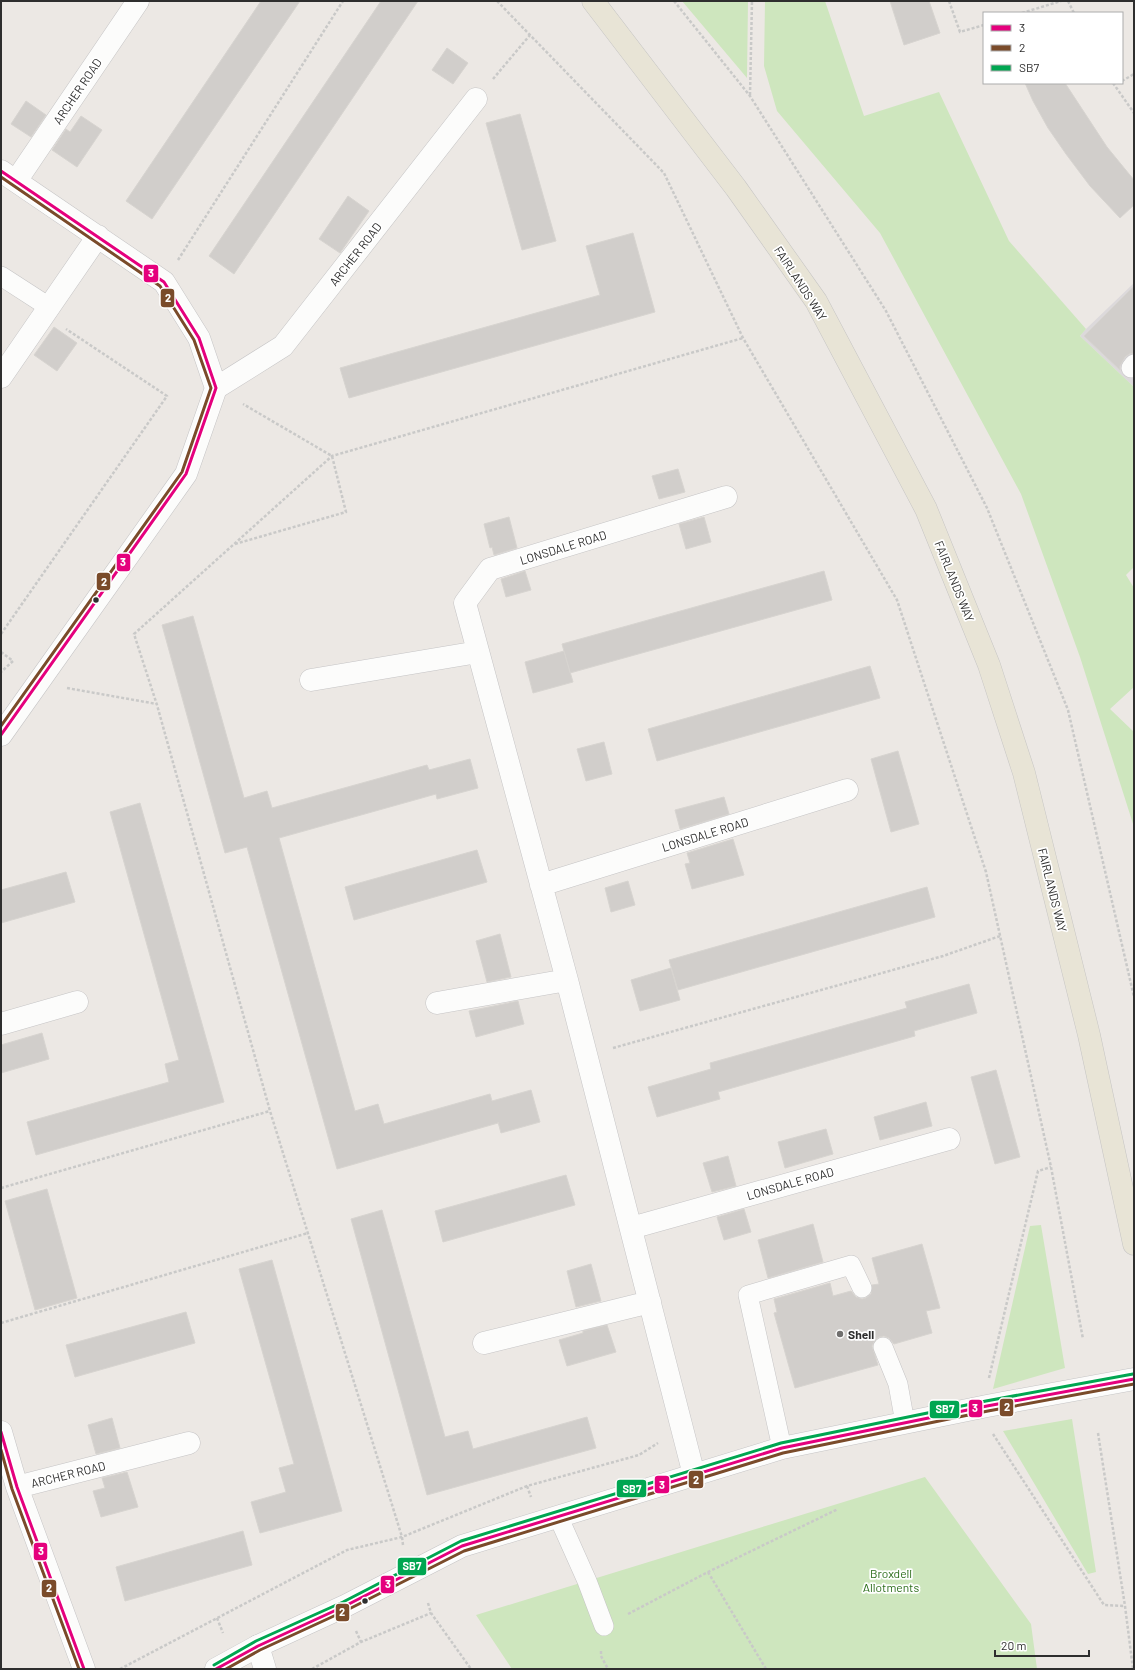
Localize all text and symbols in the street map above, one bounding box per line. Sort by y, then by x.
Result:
legend [983,12,1123,84]
text: 3 [1019,20,1025,34]
text: 2 [1019,40,1025,54]
street label: ARCHER ROAD [50,55,104,127]
text: SB7 [1019,60,1040,74]
street label: ARCHER ROAD [326,220,384,288]
street label: FAIRLANDS WAY [772,243,830,323]
line badge: 3 [143,264,159,283]
text: 3 [148,266,154,279]
line badge: 2 [160,288,175,308]
text: 2 [165,291,171,304]
street label: LONSDALE ROAD [518,527,608,567]
street label: FAIRLANDS WAY [932,539,978,624]
line badge: 3 [116,553,131,572]
text: 3 [120,555,126,568]
line badge: 2 [96,572,111,591]
text: 2 [101,575,107,588]
unlabelled marker [91,595,101,605]
street label: LONSDALE ROAD [660,814,750,854]
street label: FAIRLANDS WAY [1036,847,1070,934]
street label: LONSDALE ROAD [745,1164,835,1202]
place label: Shell [848,1327,874,1341]
marker: Shell [835,1329,845,1339]
line badge: 2 [999,1398,1014,1417]
line badge: 3 [968,1399,983,1418]
line badge: SB7 [929,1400,960,1419]
text: 2 [1004,1400,1010,1413]
text: 3 [972,1401,978,1414]
text: SB7 [936,1402,955,1415]
street label: ARCHER ROAD [29,1458,107,1490]
line badge: 2 [688,1470,704,1489]
text: 2 [693,1473,699,1486]
line badge: 3 [654,1475,670,1494]
text: 3 [659,1478,665,1491]
line badge: SB7 [616,1479,647,1498]
text: SB7 [623,1482,642,1495]
line badge: 3 [33,1542,48,1561]
text: 3 [38,1544,44,1557]
line badge: SB7 [397,1557,427,1576]
text: SB7 [403,1559,422,1572]
park label: Broxdell Allotments [863,1566,919,1594]
line badge: 3 [380,1575,395,1594]
text: 3 [385,1577,391,1590]
line badge: 2 [41,1579,57,1598]
text: 2 [46,1581,52,1594]
unlabelled marker [360,1596,370,1606]
line badge: 2 [335,1603,350,1622]
text: 2 [339,1605,345,1618]
scale bar [995,1632,1089,1658]
text: 20 m [1001,1638,1027,1652]

